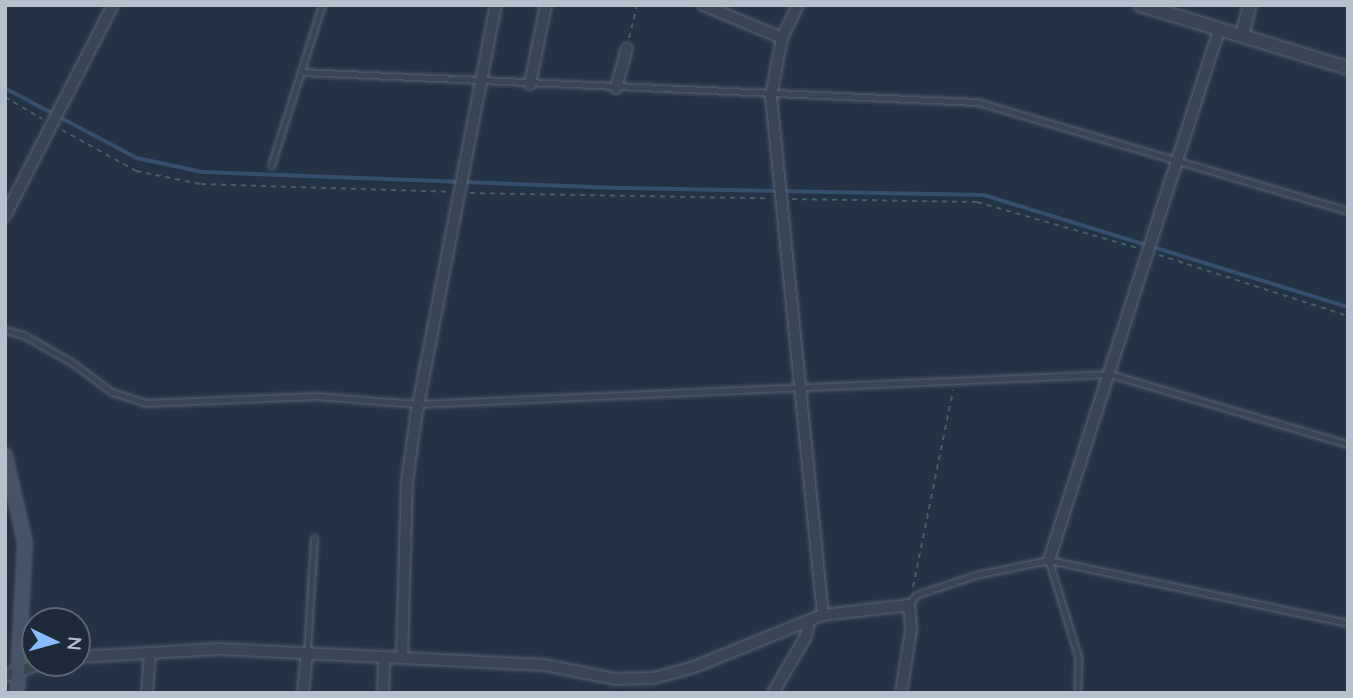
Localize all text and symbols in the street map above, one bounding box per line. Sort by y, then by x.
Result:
north arrow [21,607,91,677]
text: N [62,636,87,652]

